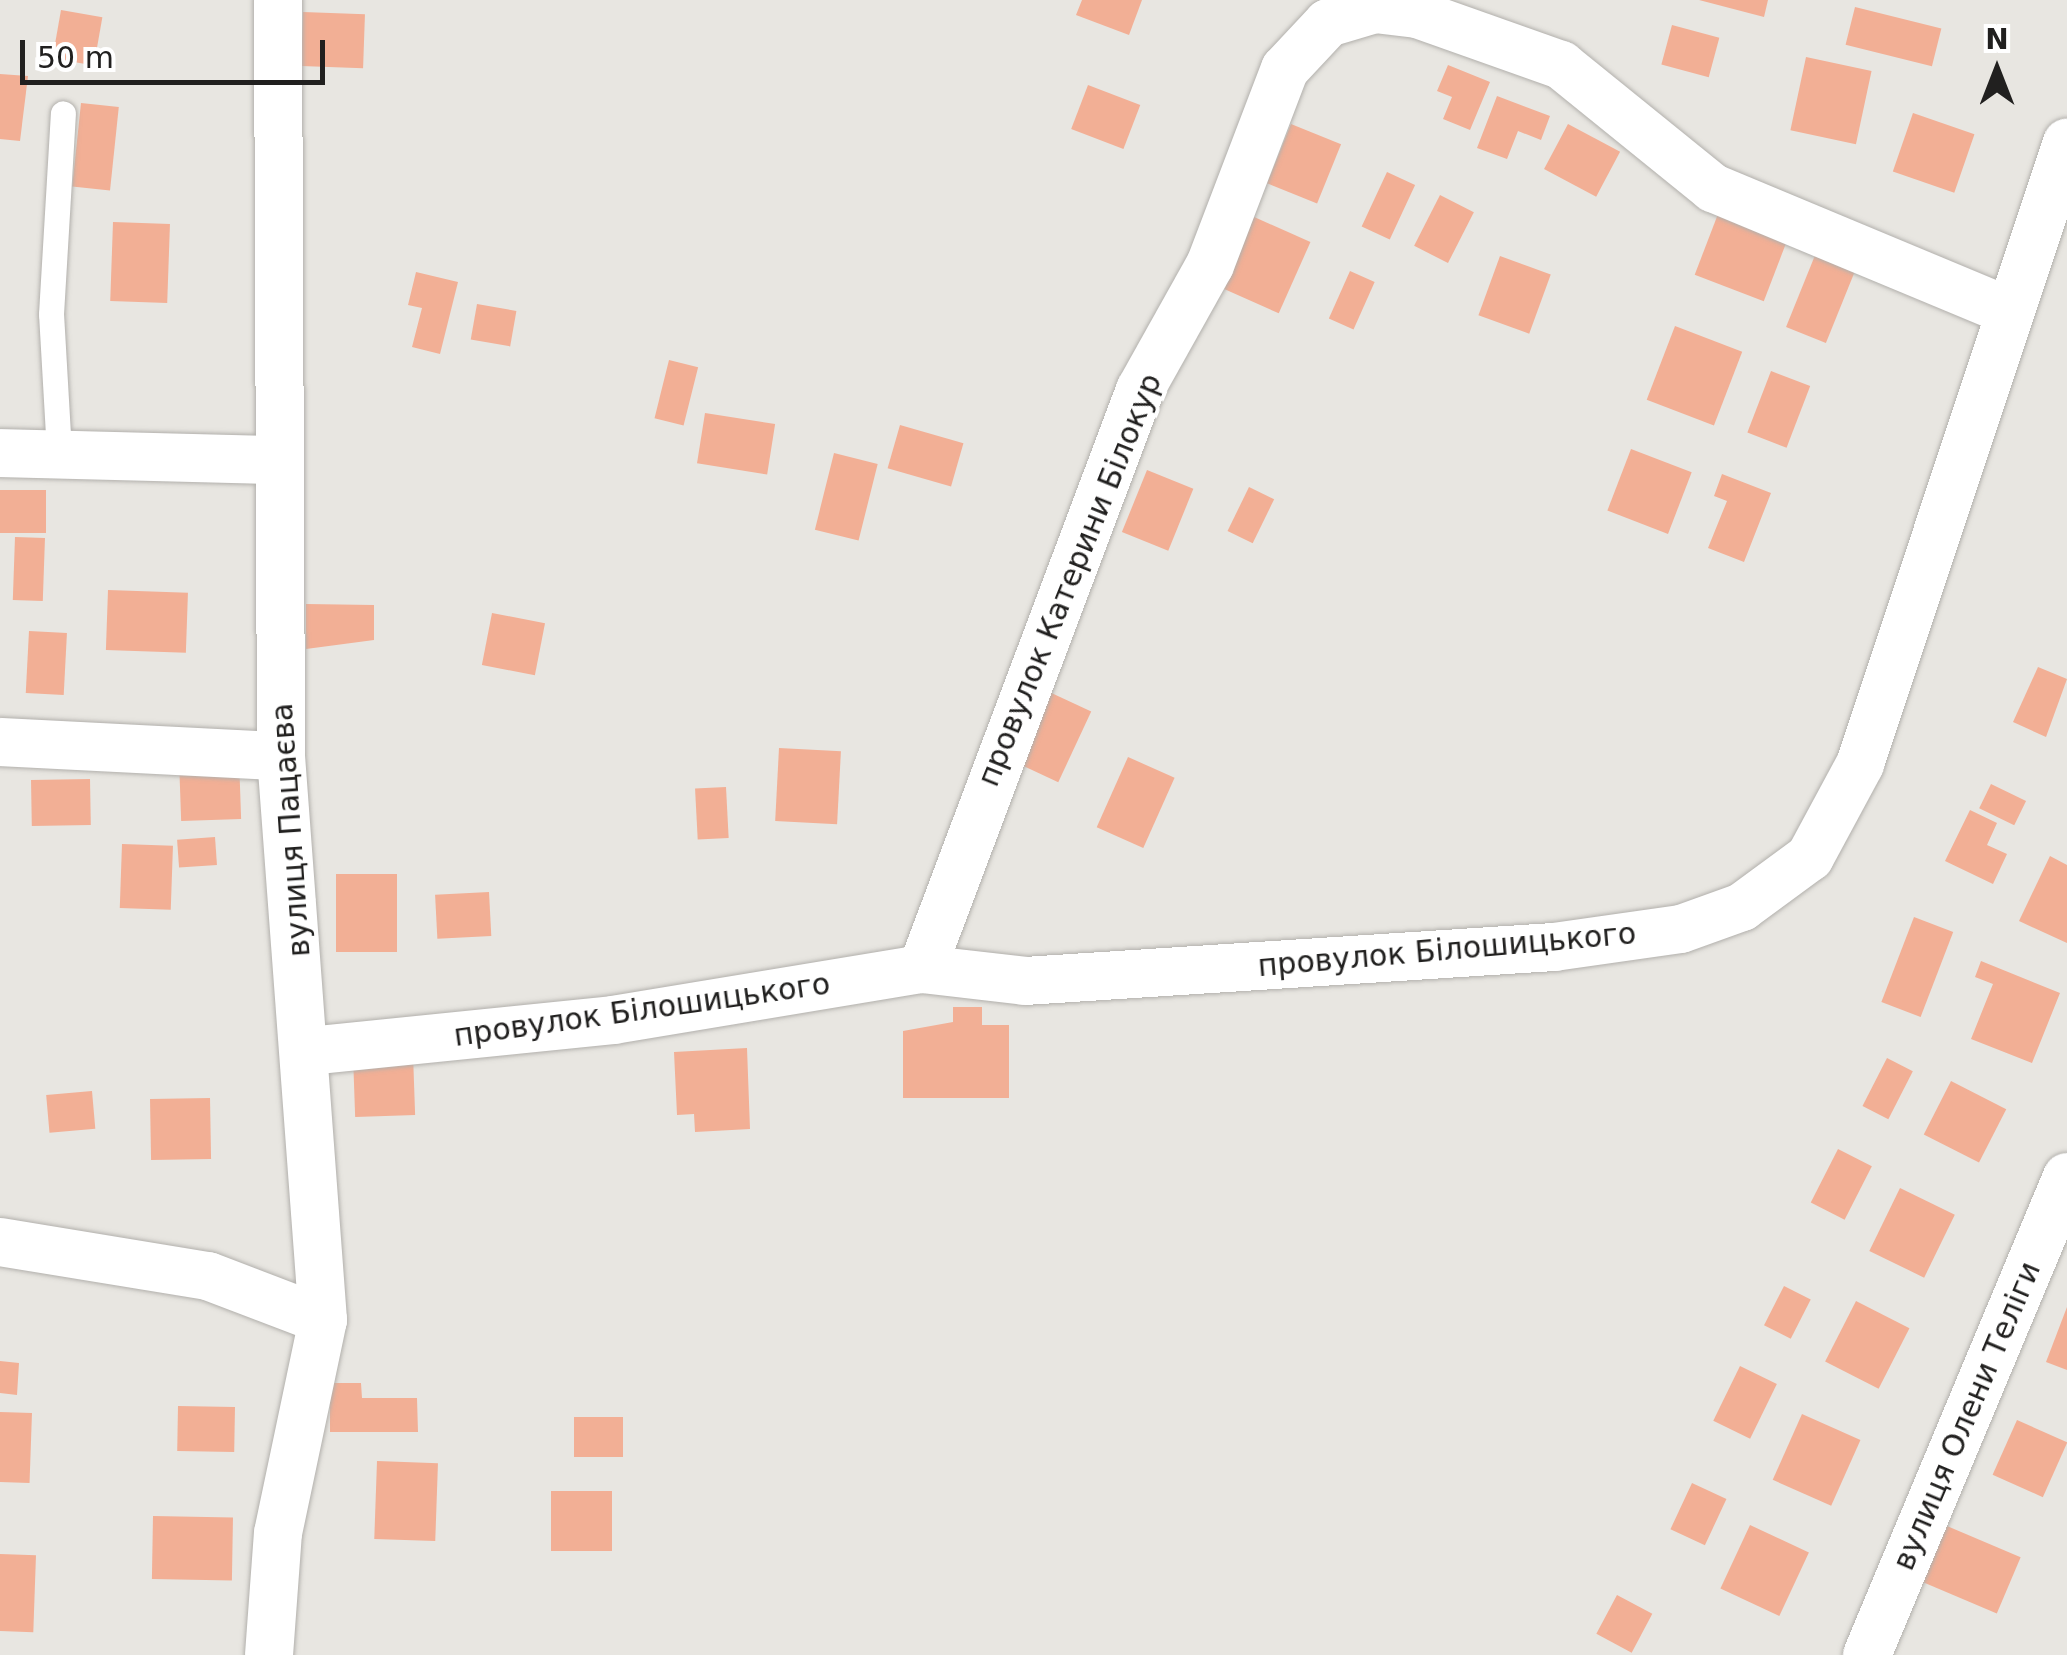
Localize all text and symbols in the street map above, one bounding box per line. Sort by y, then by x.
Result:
scale bar [25,20,330,82]
north arrow [1947,20,2047,120]
text: N [1985,23,2009,56]
text: 50 m [37,40,114,75]
street label: провулок Катерини Білокур [971,368,1169,792]
street label: вулиця Пацаєва [264,702,318,958]
street label: провулок Білошицького [1256,916,1638,984]
street label: провулок Білошицького [451,966,833,1054]
street label: вулиця Олени Теліги [1886,1256,2048,1576]

